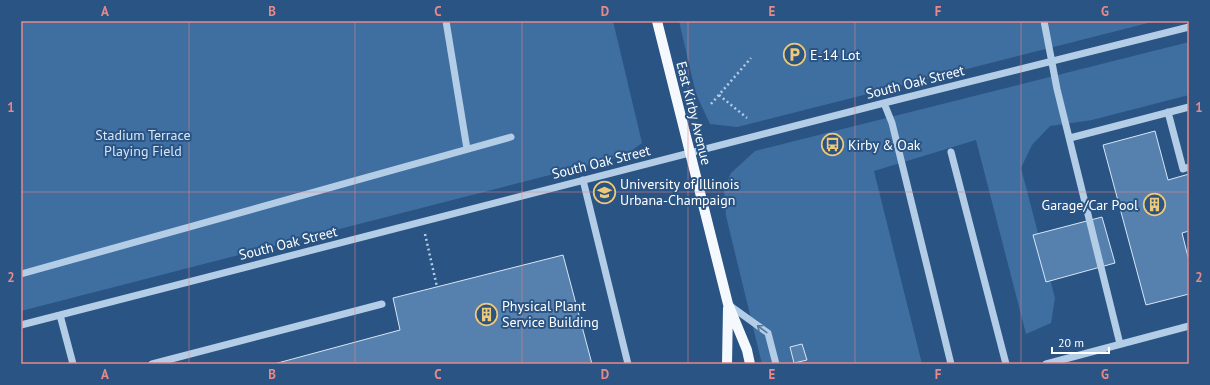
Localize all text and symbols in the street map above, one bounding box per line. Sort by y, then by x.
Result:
text: A [101,3,109,20]
text: B [268,3,276,20]
text: C [434,3,442,20]
text: D [601,3,609,20]
text: E [769,3,776,20]
text: F [935,3,942,20]
text: G [1101,3,1109,20]
parking icon: E-14 Lot [782,42,808,68]
place label: E-14 Lot [810,46,860,64]
street label: East Kirby Avenue [672,59,716,167]
street label: South Oak Street [864,61,966,103]
text: 1 [7,99,15,116]
text: 1 [1195,99,1203,116]
park label: Stadium Terrace Playing Field [95,126,191,160]
bus stop icon: Kirby & Oak [820,132,846,158]
place label: Kirby & Oak [848,136,921,154]
street label: South Oak Street [550,141,652,183]
place label: University of Illinois Urbana-Champaign [620,175,740,209]
school or university icon: University of Illinois Urbana-Champaign [592,179,618,205]
building icon: Garage/Car Pool [1141,192,1167,218]
place label: Garage/Car Pool [1042,196,1138,214]
street label: South Oak Street [237,222,339,264]
text: 2 [7,269,15,286]
text: 2 [1195,269,1203,286]
place label: Physical Plant Service Building [502,297,599,331]
building icon: Physical Plant Service Building [474,301,500,327]
one-way arrow [757,325,768,333]
scale bar [1052,329,1109,355]
text: 20 m [1058,335,1084,350]
text: A [101,366,109,383]
text: B [268,366,276,383]
text: C [434,366,442,383]
text: D [601,366,609,383]
text: E [769,366,776,383]
text: F [935,366,942,383]
text: G [1101,366,1109,383]

